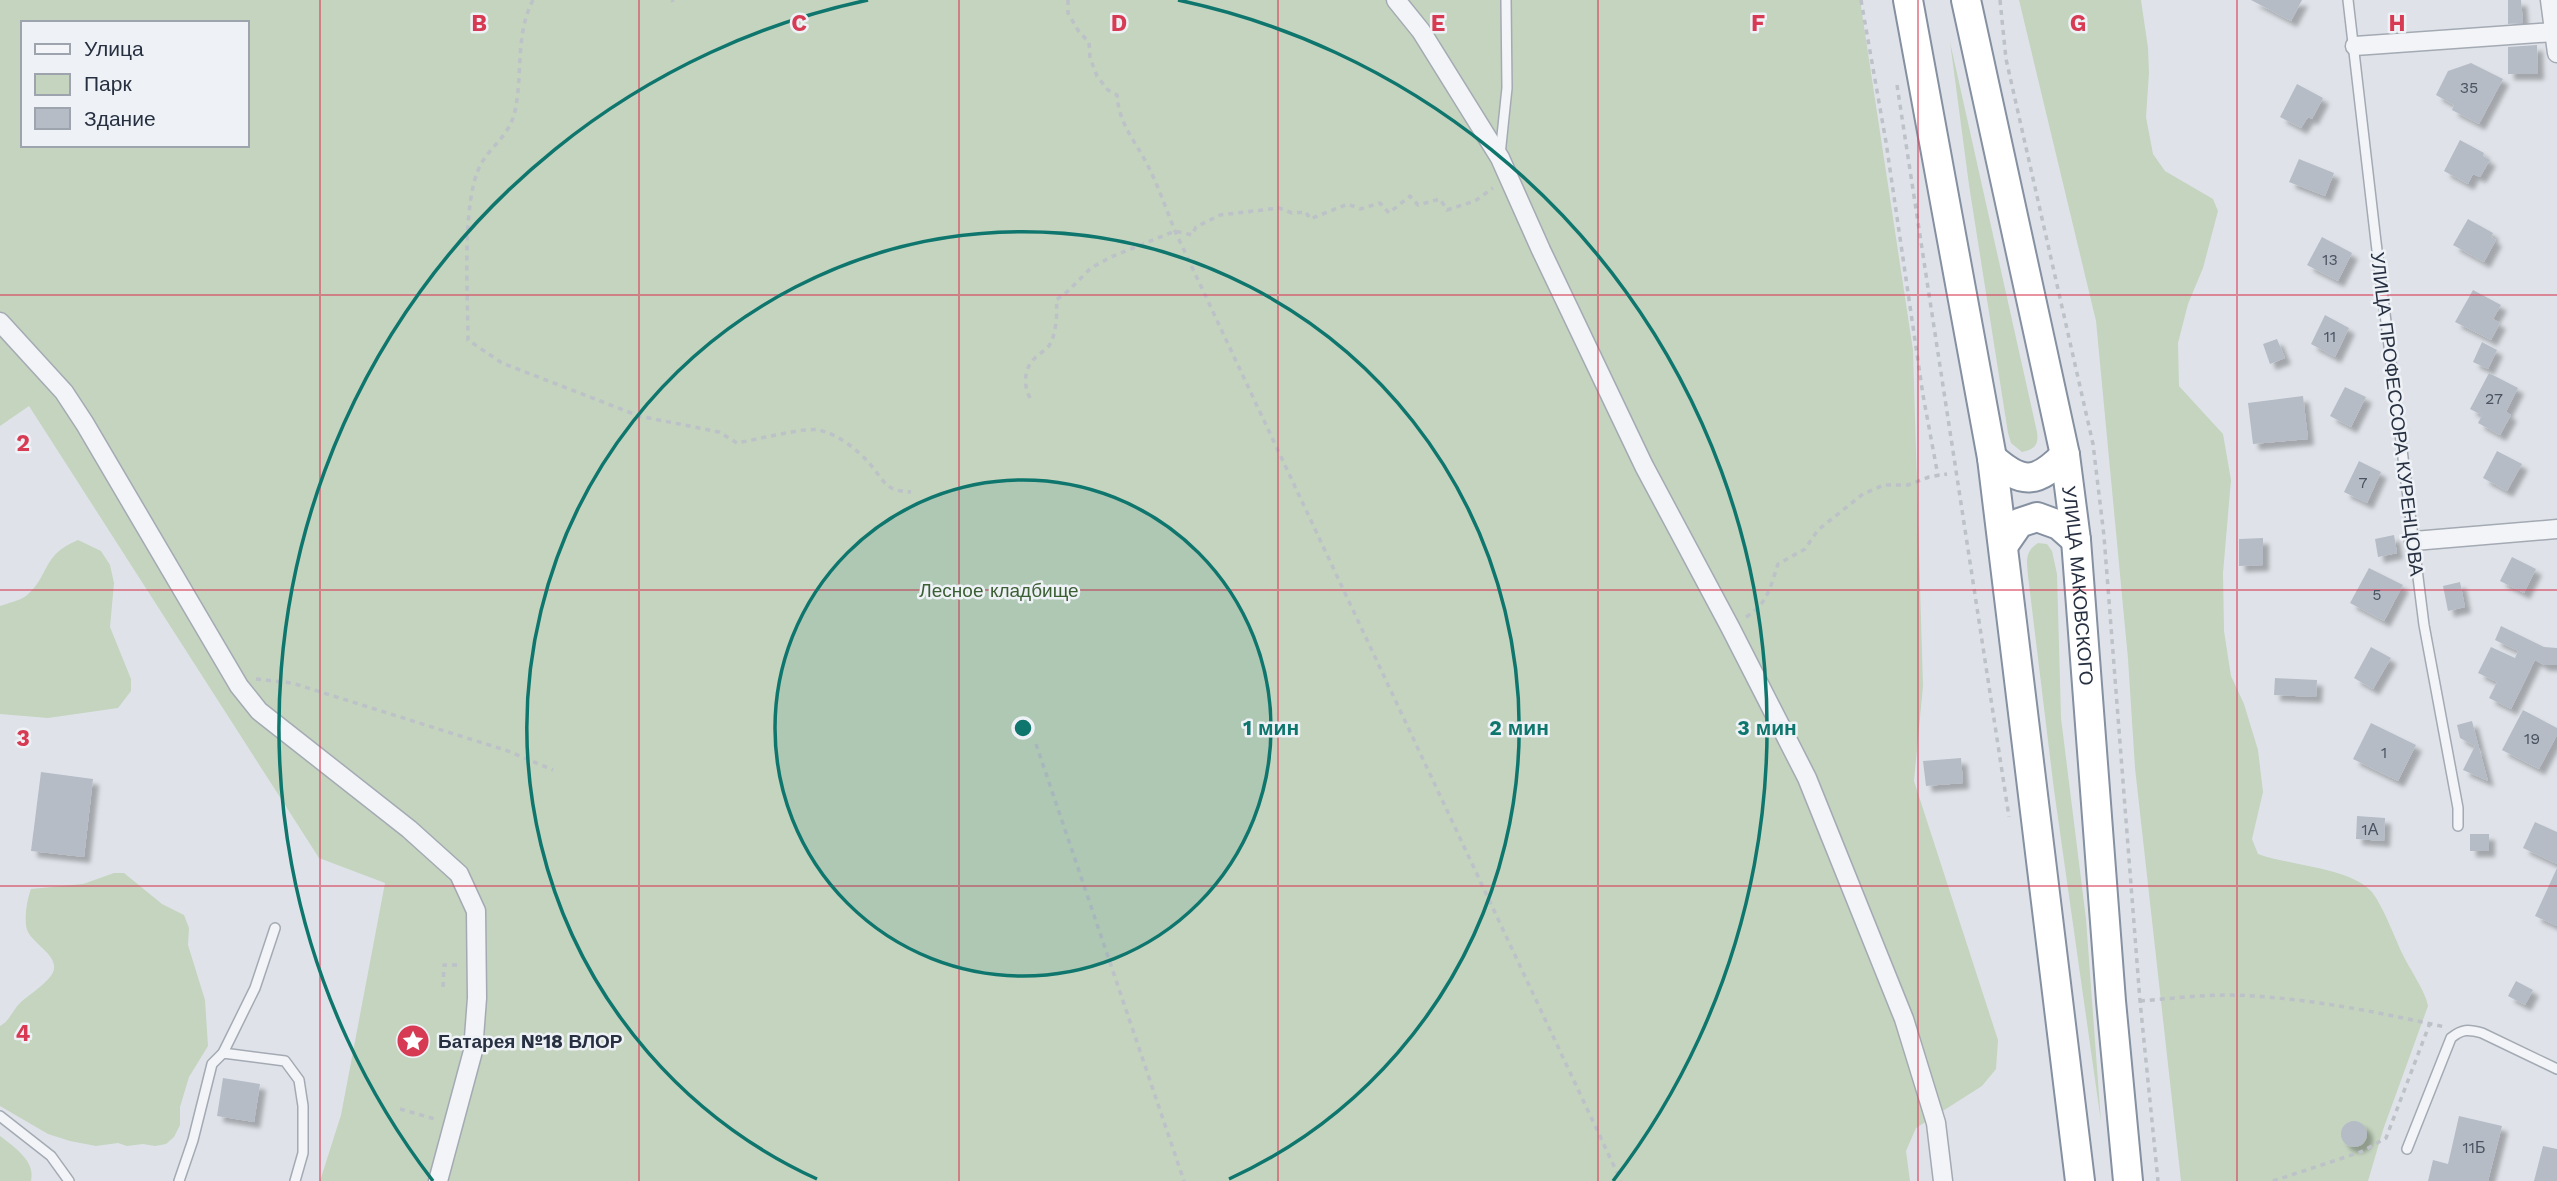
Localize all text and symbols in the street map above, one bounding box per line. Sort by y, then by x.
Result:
text: B [471,10,487,37]
text: C [791,10,807,37]
text: D [1111,10,1127,37]
text: E [1431,10,1445,37]
text: F [1751,10,1765,37]
text: G [2070,10,2086,37]
text: H [2388,10,2406,37]
legend [21,21,248,147]
text: Улица [84,36,144,61]
text: Парк [84,71,132,96]
house number: 35 [2460,78,2478,97]
text: Здание [84,106,156,131]
house number: 13 [2322,250,2338,269]
street label: УЛИЦА ПРОФЕССОРА КУРЕНЦОВА [2366,251,2428,578]
house number: 11 [2324,327,2336,346]
house number: 27 [2485,389,2503,408]
text: 2 [16,430,30,457]
house number: 7 [2359,473,2368,492]
street label: УЛИЦА МАКОВСКОГО [2058,484,2099,686]
park label: Лесное кладбище [919,579,1079,602]
house number: 5 [2372,585,2382,604]
text: 1 мин [1243,715,1299,740]
text: 2 мин [1489,715,1549,740]
text: 3 мин [1737,715,1797,740]
centre of rings [1011,716,1035,740]
text: 3 [16,725,30,752]
house number: 19 [2524,729,2540,748]
house number: 1 [2381,743,2387,762]
house number: 1А [2362,820,2379,839]
text: 4 [16,1020,31,1047]
place icon: Батарея №18 ВЛОР [394,1022,432,1060]
place label: Батарея №18 ВЛОР [438,1030,623,1053]
house number: 11Б [2463,1138,2485,1157]

